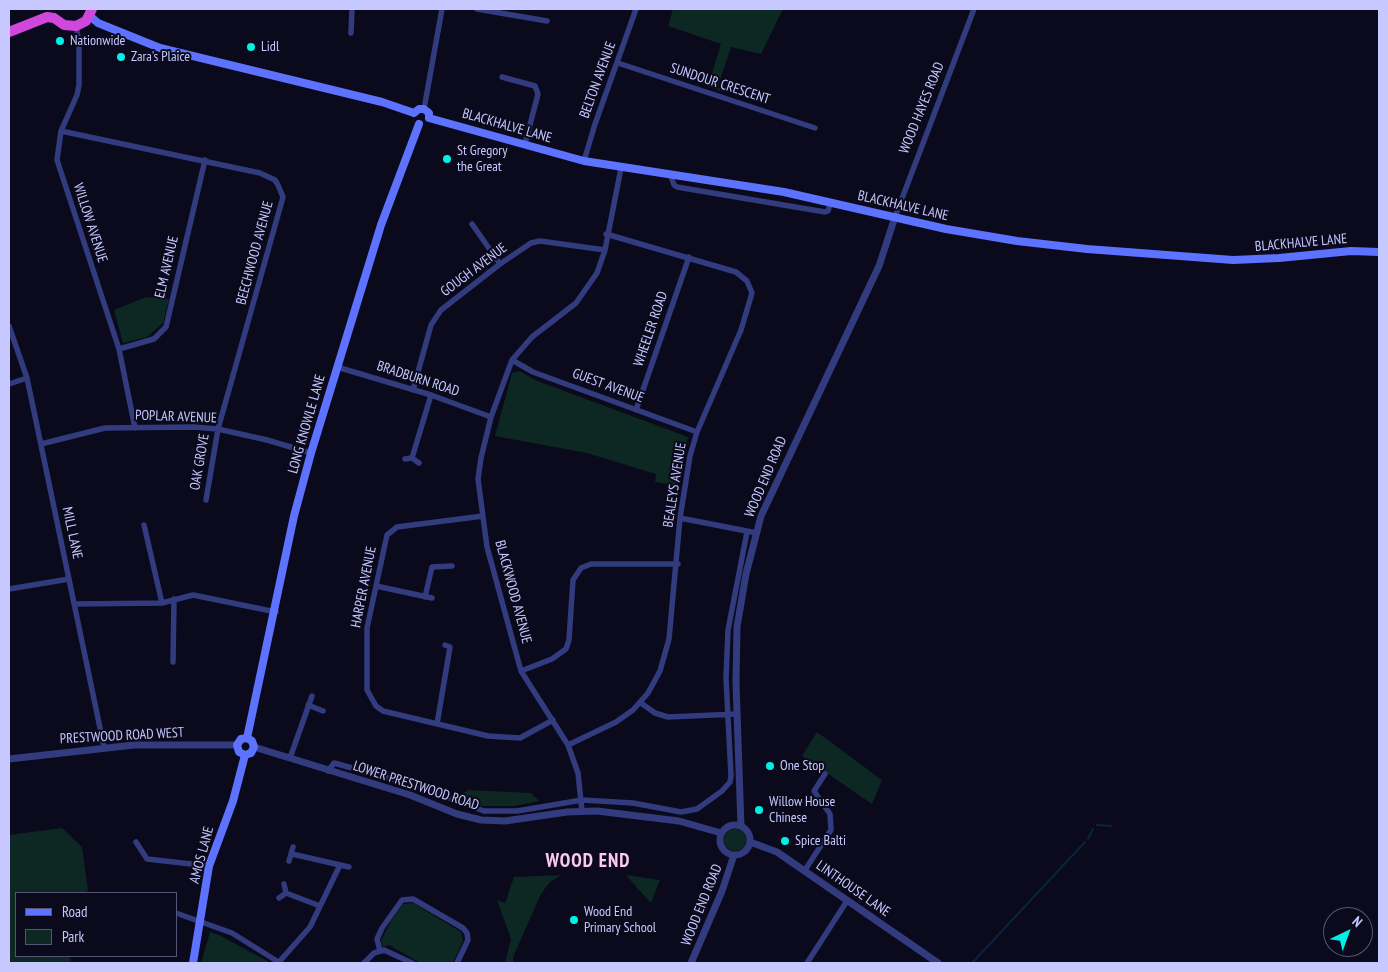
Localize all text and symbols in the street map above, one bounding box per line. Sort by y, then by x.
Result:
place label: Nationwide [70,33,125,49]
marker: Nationwide [54,35,66,47]
place label: Lidl [261,39,279,55]
street label: BELTON AVENUE [576,39,620,121]
marker: Lidl [245,41,257,53]
place label: Zara's Plaice [131,49,190,65]
marker: Zara's Plaice [115,51,127,63]
street label: SUNDOUR CRESCENT [668,60,772,108]
street label: WOOD HAYES ROAD [896,60,948,156]
street label: BLACKHALVE LANE [460,105,554,147]
place label: St Gregory the Great [457,143,507,176]
marker: St Gregory the Great [441,153,453,165]
street label: WILLOW AVENUE [69,181,111,265]
street label: BLACKHALVE LANE [856,187,950,225]
street label: BEECHWOOD AVENUE [233,199,277,307]
street label: BLACKHALVE LANE [1254,231,1348,255]
street label: ELM AVENUE [152,234,182,300]
street label: GOUGH AVENUE [438,240,510,300]
street label: WHEELER ROAD [630,289,672,369]
street label: BRADBURN ROAD [375,358,461,400]
street label: GUEST AVENUE [570,365,646,407]
street label: LONG KNOWLE LANE [285,373,329,475]
street label: POPLAR AVENUE [135,407,217,427]
street label: OAK GROVE [187,432,213,492]
street label: WOOD END ROAD [741,434,791,520]
street label: BEALEYS AVENUE [660,441,690,529]
street label: MILL LANE [58,505,86,561]
street label: BLACKWOOD AVENUE [491,538,535,646]
street label: HARPER AVENUE [348,545,380,629]
street label: PRESTWOOD ROAD WEST [59,724,185,748]
street label: LOWER PRESTWOOD ROAD [351,758,481,814]
place label: One Stop [780,758,824,774]
marker: One Stop [764,760,776,772]
place label: Willow House Chinese [769,794,835,826]
marker: Willow House Chinese [753,804,765,816]
street label: AMOS LANE [186,825,218,885]
place label: Spice Balti [795,833,846,849]
marker: Spice Balti [779,835,791,847]
district label: WOOD END [545,851,631,873]
street label: LINTHOUSE LANE [813,857,893,921]
street label: WOOD END ROAD [678,862,726,948]
legend [15,892,178,957]
text: Road [62,902,88,921]
place label: Wood End Primary School [584,904,656,936]
north arrow [1323,907,1373,957]
text: N [1349,912,1366,931]
marker: Wood End Primary School [568,914,580,926]
text: Park [62,927,84,946]

